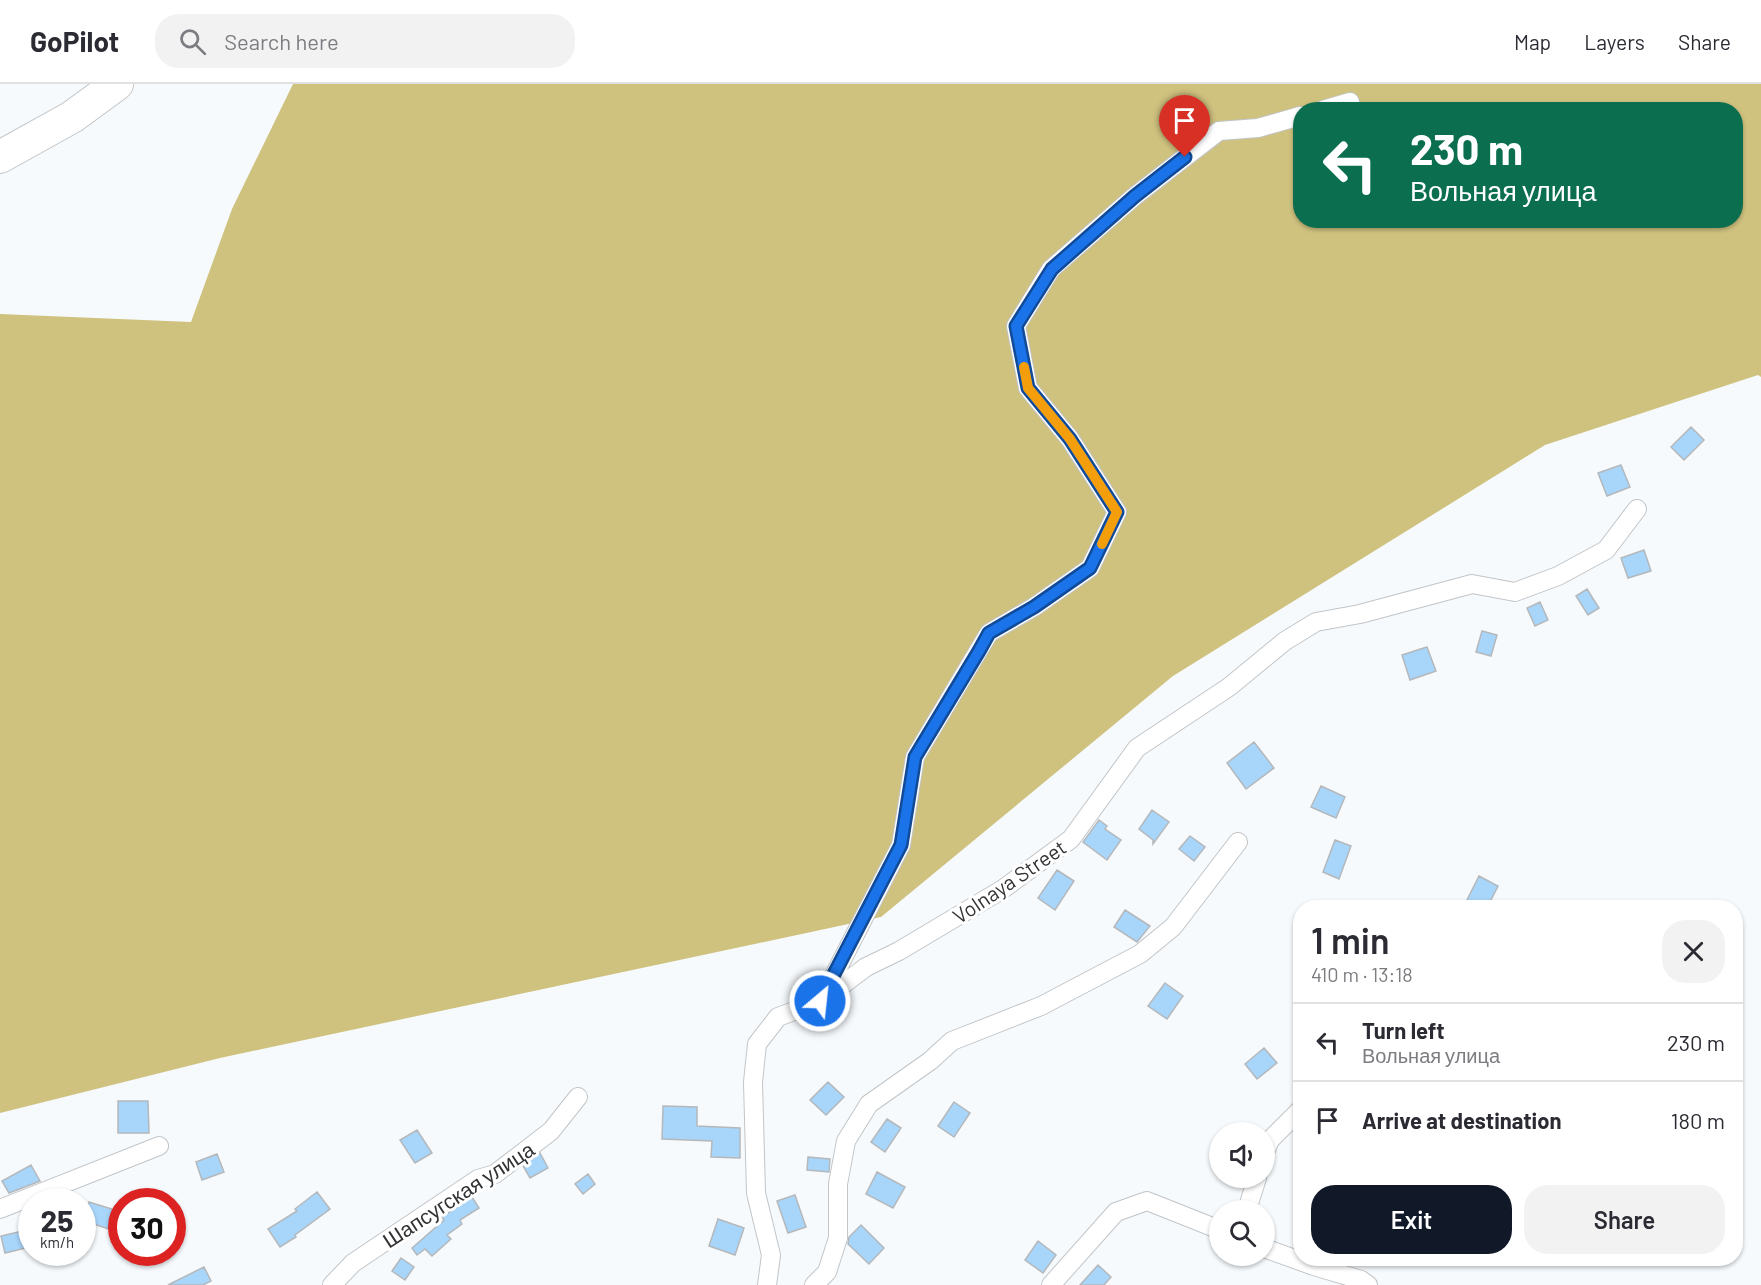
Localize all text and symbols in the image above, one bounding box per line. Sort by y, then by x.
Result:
search box [155,14,575,68]
text: GoPilot [30,24,119,58]
icon: search [176,25,209,58]
text: Search here [224,28,339,54]
text: Map [1514,29,1551,54]
text: Layers [1584,29,1645,54]
text: Share [1678,29,1731,54]
pin [1159,95,1210,157]
icon: arrive [1168,104,1201,137]
text: 230 m [1410,123,1523,173]
icon: left [1311,126,1389,204]
text: Вольная улица [1410,174,1596,206]
street label: Volnaya Street [948,834,1070,928]
text: 1 min [1311,918,1390,961]
button: close [1662,920,1725,983]
text: 410 m · 13:18 [1311,962,1413,986]
position arrow [788,969,852,1033]
text: Turn left [1362,1017,1445,1043]
icon: left [1311,1026,1344,1059]
text: 230 m [1667,1029,1725,1055]
text: Вольная улица [1362,1043,1500,1067]
icon: arrive [1311,1104,1344,1137]
text: Arrive at destination [1362,1107,1561,1133]
text: 180 m [1671,1107,1725,1133]
map controls [1209,1122,1275,1266]
button: sound [1209,1122,1275,1188]
street label: Шапсугская улица [378,1136,539,1252]
button: Exit [1311,1185,1512,1254]
button: Share [1524,1185,1725,1254]
speed limit sign: 30 [108,1188,186,1266]
button: search [1209,1200,1275,1266]
text: 25 [41,1202,73,1238]
text: km/h [40,1233,74,1251]

